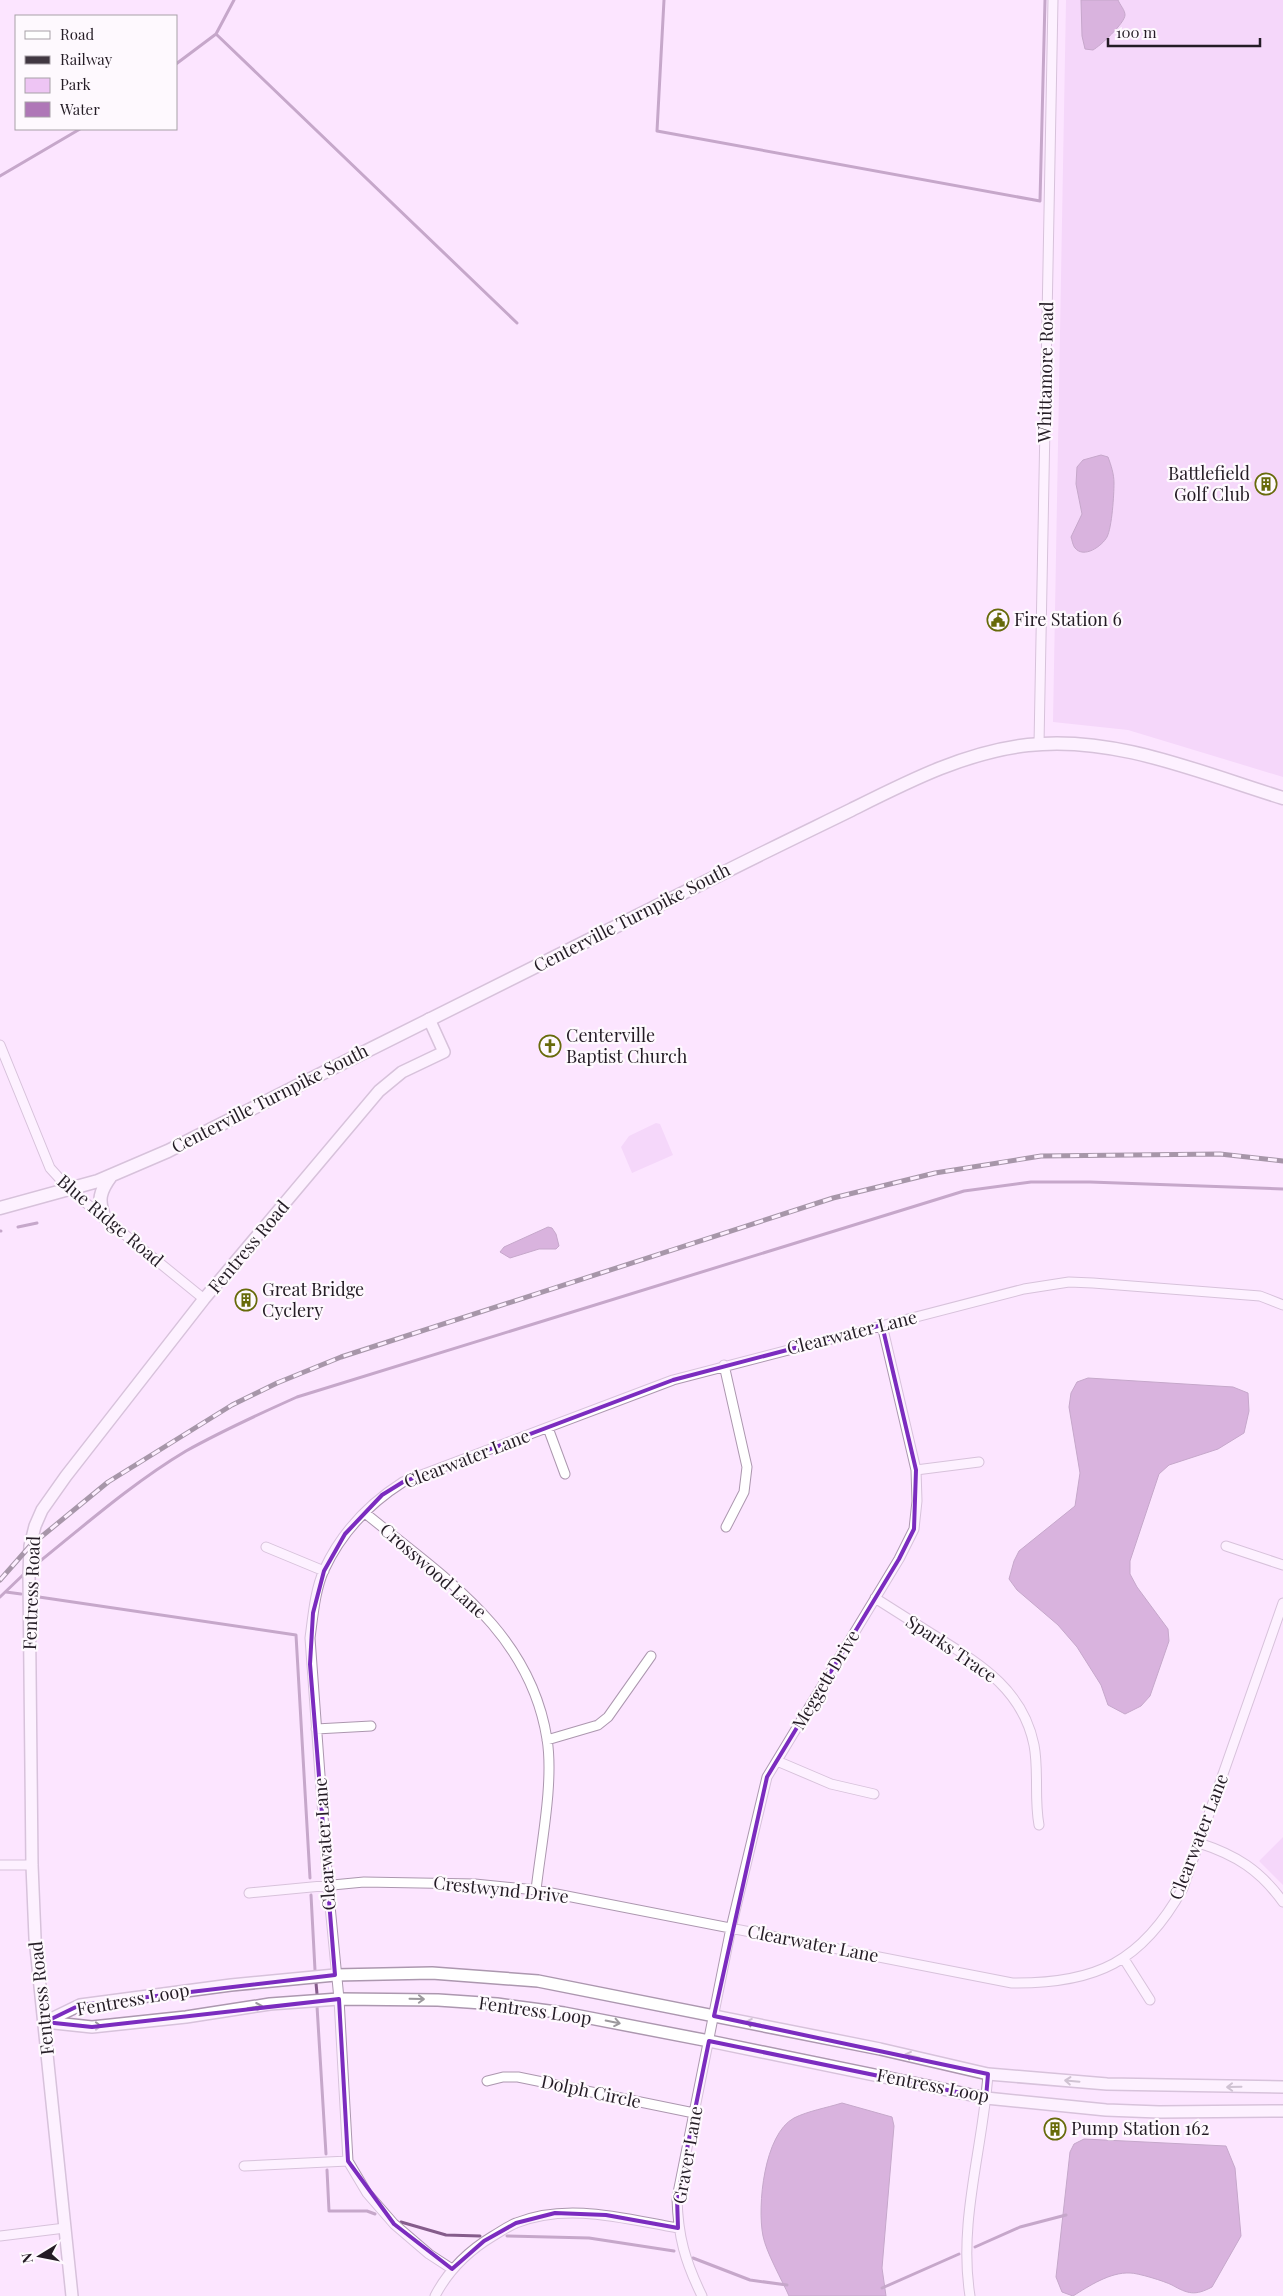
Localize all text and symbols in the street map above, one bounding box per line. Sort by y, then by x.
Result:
legend [15,15,178,130]
scale bar [1108,15,1260,47]
text: 100 m [1116,22,1157,42]
text: Road [60,24,94,44]
text: Railway [60,49,113,69]
text: Park [60,74,92,94]
text: Water [59,99,100,119]
street label: Whittamore Road [1032,301,1058,444]
place label: Battlefield Golf Club [1168,461,1251,506]
building icon: Battlefield Golf Club [1254,472,1278,496]
place label: Fire Station 6 [1014,607,1122,631]
public building icon: Fire Station 6 [986,608,1010,632]
street label: Centerville Turnpike South [529,857,734,977]
place label: Centerville Baptist Church [566,1023,688,1068]
church icon: Centerville Baptist Church [538,1034,562,1058]
street label: Centerville Turnpike South [167,1038,372,1158]
street label: Blue Ridge Road [53,1169,169,1272]
street label: Fentress Road [202,1194,295,1298]
place label: Great Bridge Cyclery [262,1277,364,1322]
building icon: Great Bridge Cyclery [234,1288,258,1312]
street label: Clearwater Lane [784,1304,919,1360]
street label: Clearwater Lane [400,1423,533,1493]
street label: Crosswood Lane [375,1517,492,1623]
street label: Fentress Road [17,1535,45,1651]
street label: Sparks Trace [901,1609,1002,1687]
street label: Meggett Drive [786,1625,864,1734]
street label: Clearwater Lane [1163,1770,1233,1903]
street label: Clearwater Lane [307,1777,341,1911]
street label: Crestwynd Drive [432,1870,570,1908]
street label: Clearwater Lane [746,1919,881,1968]
street label: Fentress Road [23,1939,59,2056]
street label: Fentress Loop [75,1977,191,2021]
street label: Fentress Loop [477,1990,593,2030]
one-way arrow [409,1995,425,2004]
one-way arrow [246,2001,262,2011]
one-way arrow [604,2018,620,2028]
one-way arrow [745,2018,761,2028]
one-way arrow [85,2022,101,2031]
one-way arrow [904,2051,920,2060]
street label: Fentress Loop [875,2062,992,2108]
street label: Dolph Circle [539,2069,643,2113]
one-way arrow [1064,2077,1080,2086]
one-way arrow [1227,2082,1243,2092]
street label: Graver Lane [667,2104,707,2206]
place label: Pump Station 162 [1071,2116,1209,2140]
building icon: Pump Station 162 [1043,2117,1067,2141]
north arrow [15,2231,65,2281]
text: N [16,2252,37,2265]

